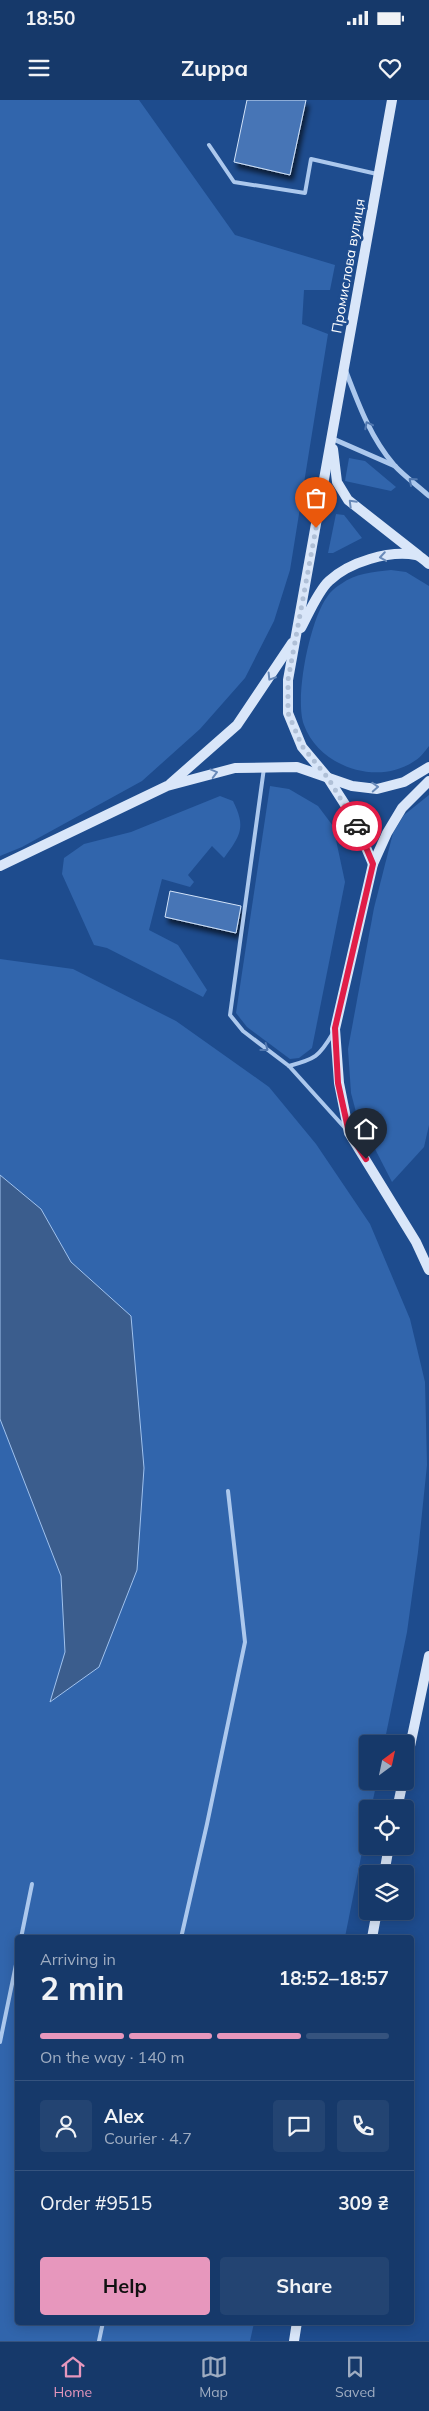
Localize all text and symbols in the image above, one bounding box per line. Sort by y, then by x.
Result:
text: 18:50 [25,6,75,30]
icon: menu [25,54,53,82]
text: Zuppa [181,54,248,82]
icon: heart [376,54,404,82]
street label: Промислова вулиця [327,197,369,335]
one-way arrow [364,422,374,431]
pin [295,477,337,528]
one-way arrow [409,478,418,487]
icon: bag [302,484,330,512]
one-way arrow [349,500,358,509]
one-way arrow [379,551,387,562]
one-way arrow [267,672,277,681]
one-way arrow [210,768,219,779]
one-way arrow [372,782,380,793]
courier [332,801,382,851]
icon: car [343,812,371,840]
one-way arrow [259,1042,269,1051]
pin [345,1108,387,1159]
icon: home [352,1115,380,1143]
north arrow [359,1735,414,1790]
map controls [359,1735,414,1920]
button: locate [359,1800,414,1855]
button: layers [359,1865,414,1920]
text: Arriving in [40,1949,116,1969]
text: 18:52–18:57 [279,1966,389,1990]
text: 2 min [40,1968,124,2008]
text: On the way · 140 m [40,2047,185,2067]
button: person [40,2100,92,2152]
button: chat [273,2100,325,2152]
button: phone [337,2100,389,2152]
text: Alex [104,2104,144,2128]
text: Courier · 4.7 [104,2128,192,2148]
text: Order #9515 [40,2191,152,2215]
text: 309 ₴ [338,2191,389,2215]
button: Help [40,2257,210,2315]
button: Share [220,2257,389,2315]
tab: Home [54,2353,92,2401]
tab: Map [199,2353,228,2401]
tab: Saved [335,2353,375,2401]

